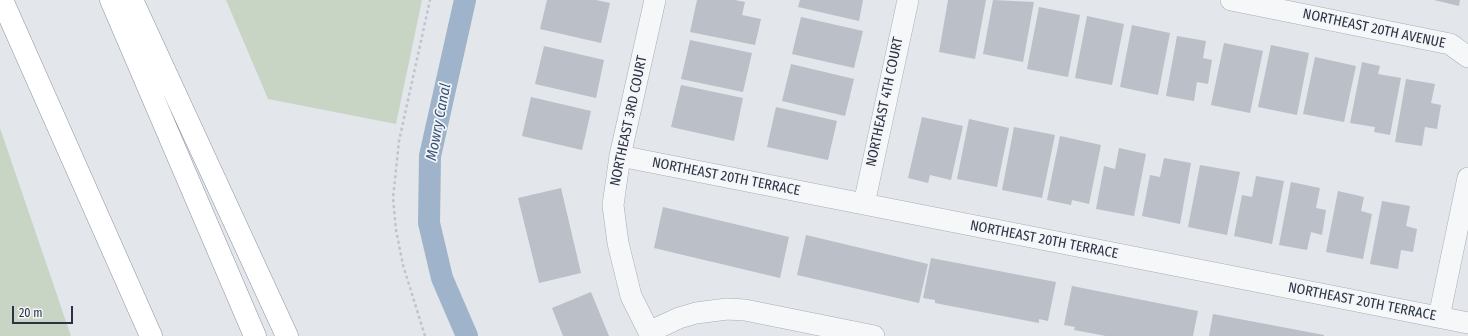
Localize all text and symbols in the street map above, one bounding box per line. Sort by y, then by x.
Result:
street label: NORTHEAST 20TH AVENUE [1301,6,1447,52]
street label: NORTHEAST 4TH COURT [863,36,907,168]
street label: NORTHEAST 3RD COURT [607,54,651,188]
water label: Mowry Canal [423,82,455,162]
street label: NORTHEAST 20TH TERRACE [651,154,801,200]
street label: NORTHEAST 20TH TERRACE [969,217,1119,263]
street label: NORTHEAST 20TH TERRACE [1287,279,1437,325]
scale bar [14,298,75,324]
text: 20 m [19,306,43,320]

